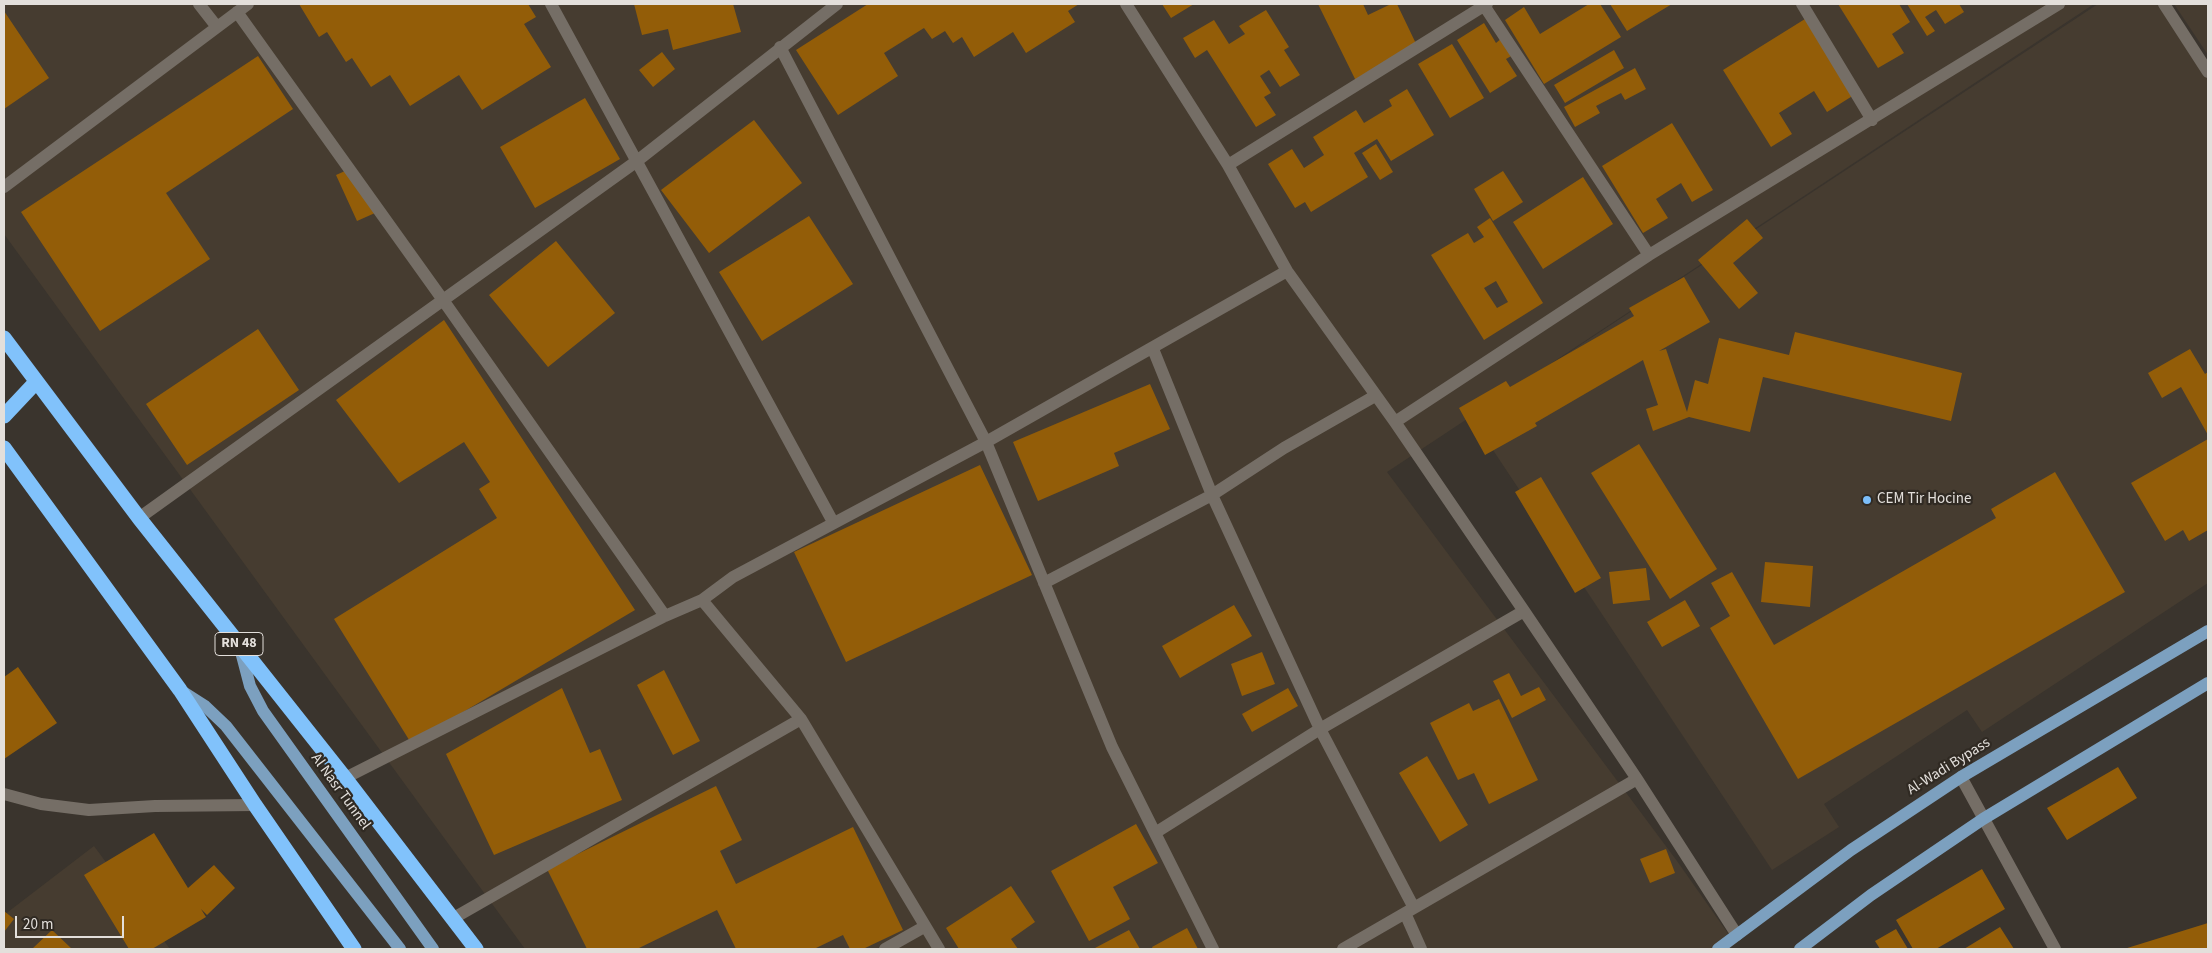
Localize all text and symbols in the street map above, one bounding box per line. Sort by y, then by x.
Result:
place label: CEM Tir Hocine [1877,491,1971,509]
marker: CEM Tir Hocine [1861,494,1873,506]
road number: RN 48 [215,633,263,656]
street label: Al-Wadi Bypass [1904,734,1994,800]
street label: Al Nasr Tunnel [306,750,374,834]
scale bar [18,906,126,938]
text: 20 m [23,914,53,935]

